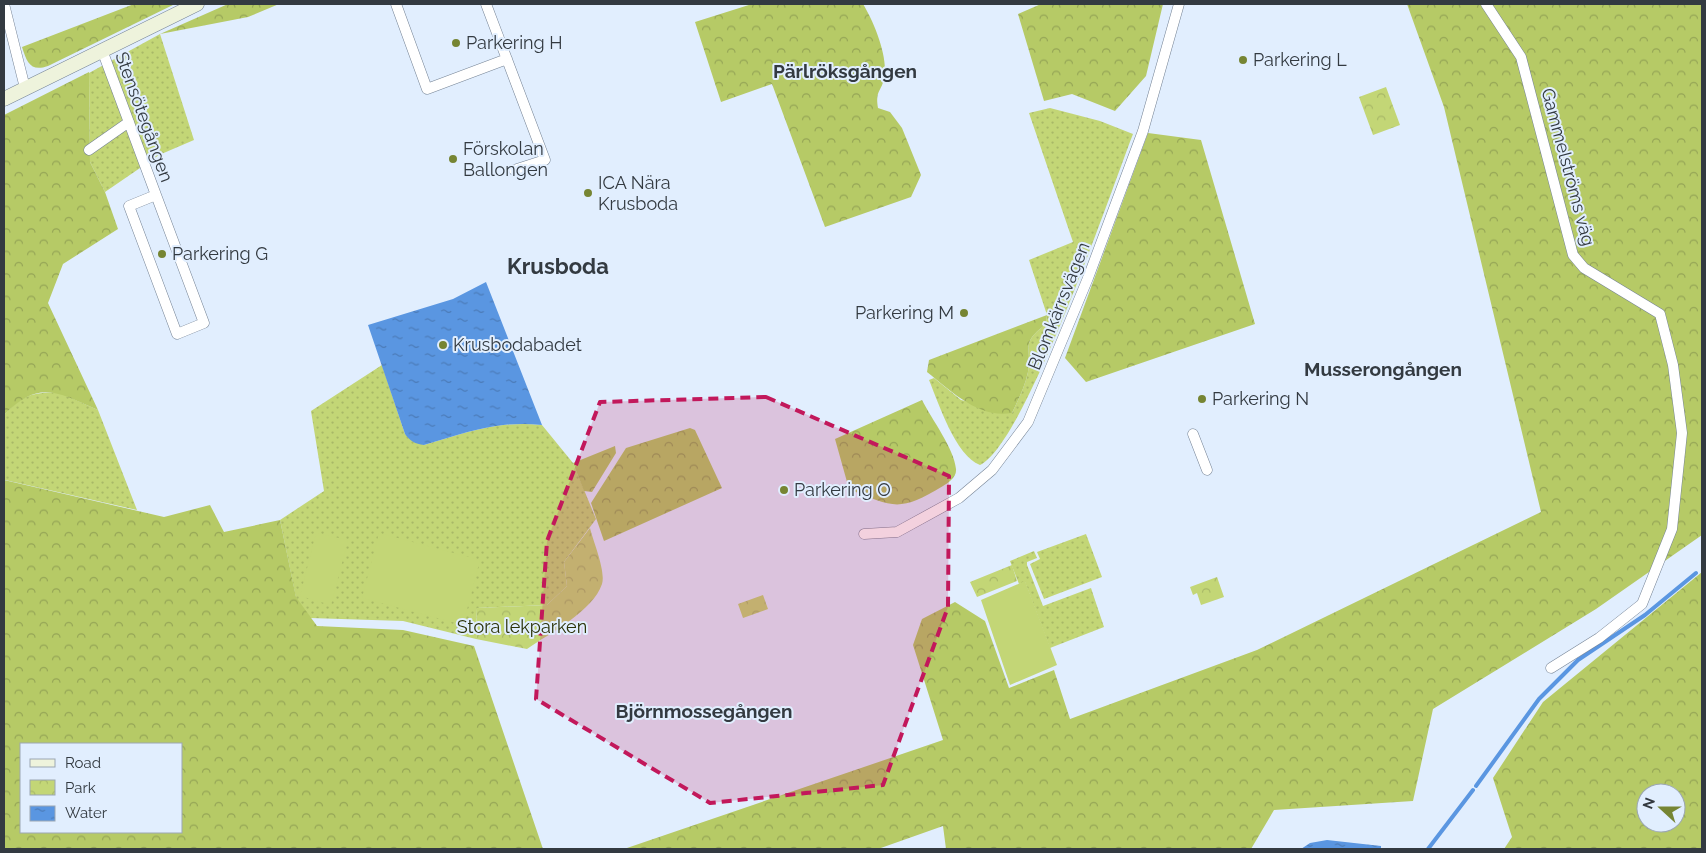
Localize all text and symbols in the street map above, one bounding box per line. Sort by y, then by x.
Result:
place label: Parkering H [466,32,563,53]
marker: Parkering H [450,37,462,49]
street label: Stensötegången [111,49,178,185]
place label: Parkering L [1253,49,1347,70]
marker: Parkering L [1237,54,1249,66]
district label: Pärlröksgången [773,60,917,82]
street label: Gammelströms väg [1537,86,1600,248]
place label: Förskolan Ballongen [463,138,548,180]
marker: Förskolan Ballongen [447,153,459,165]
place label: ICA Nära Krusboda [598,172,678,214]
marker: ICA Nära Krusboda [582,187,594,199]
street label: Blomkärrsvägen [1023,239,1094,373]
place label: Parkering G [172,243,268,264]
marker: Parkering G [156,248,168,260]
district label: Krusboda [507,253,609,279]
place label: Parkering M [855,302,954,323]
marker: Parkering M [958,307,970,319]
place label: Krusbodabadet [453,334,582,355]
marker: Krusbodabadet [437,339,449,351]
district label: Musserongången [1304,358,1462,380]
place label: Parkering N [1212,388,1309,409]
marker: Parkering N [1196,393,1208,405]
place label: Parkering O [794,479,891,500]
marker: Parkering O [778,484,790,496]
park label: Stora lekparken [457,616,587,637]
district label: Björnmossegången [616,700,792,722]
legend [20,743,182,833]
text: Road [65,754,101,772]
text: Park [65,779,96,797]
north arrow [1636,783,1686,833]
text: N [1639,795,1658,811]
text: Water [65,804,108,822]

